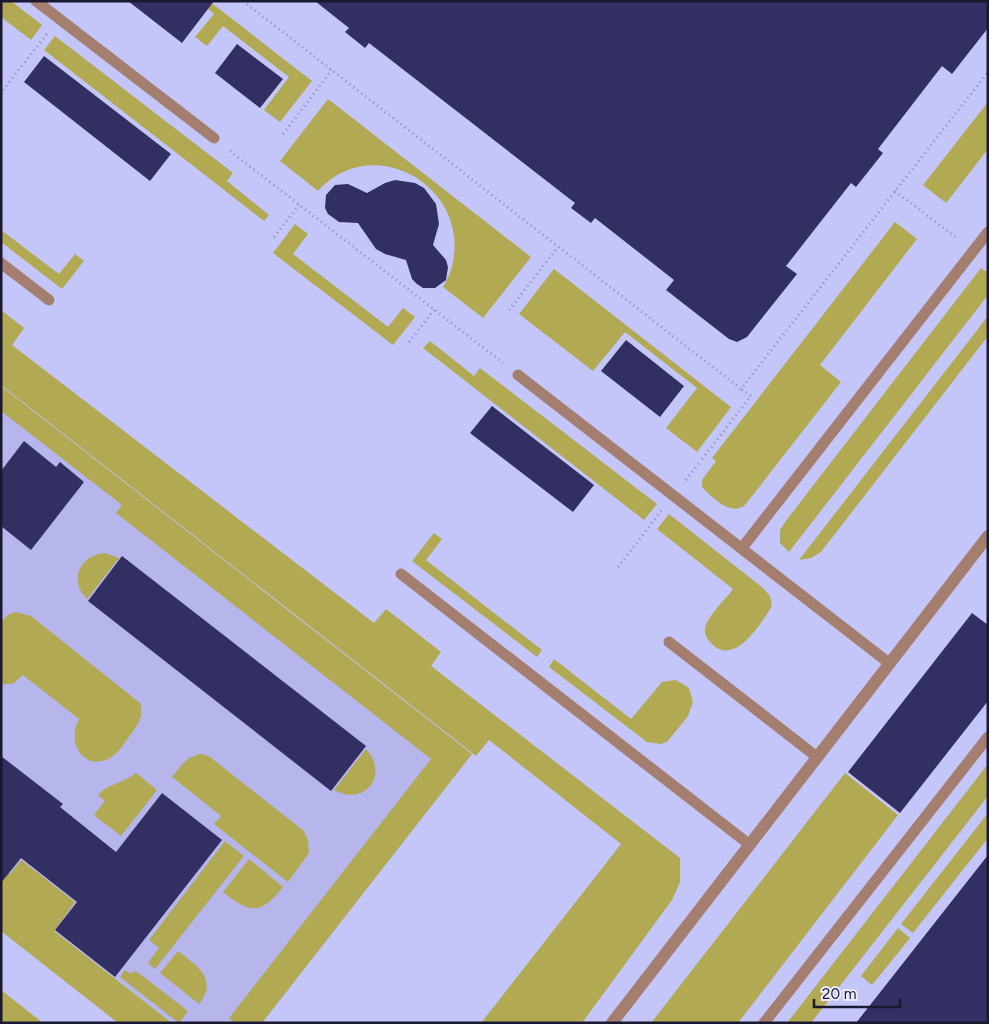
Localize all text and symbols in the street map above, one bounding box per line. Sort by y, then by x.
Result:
scale bar [814,976,900,1008]
text: 20 m [822,985,856,1003]

